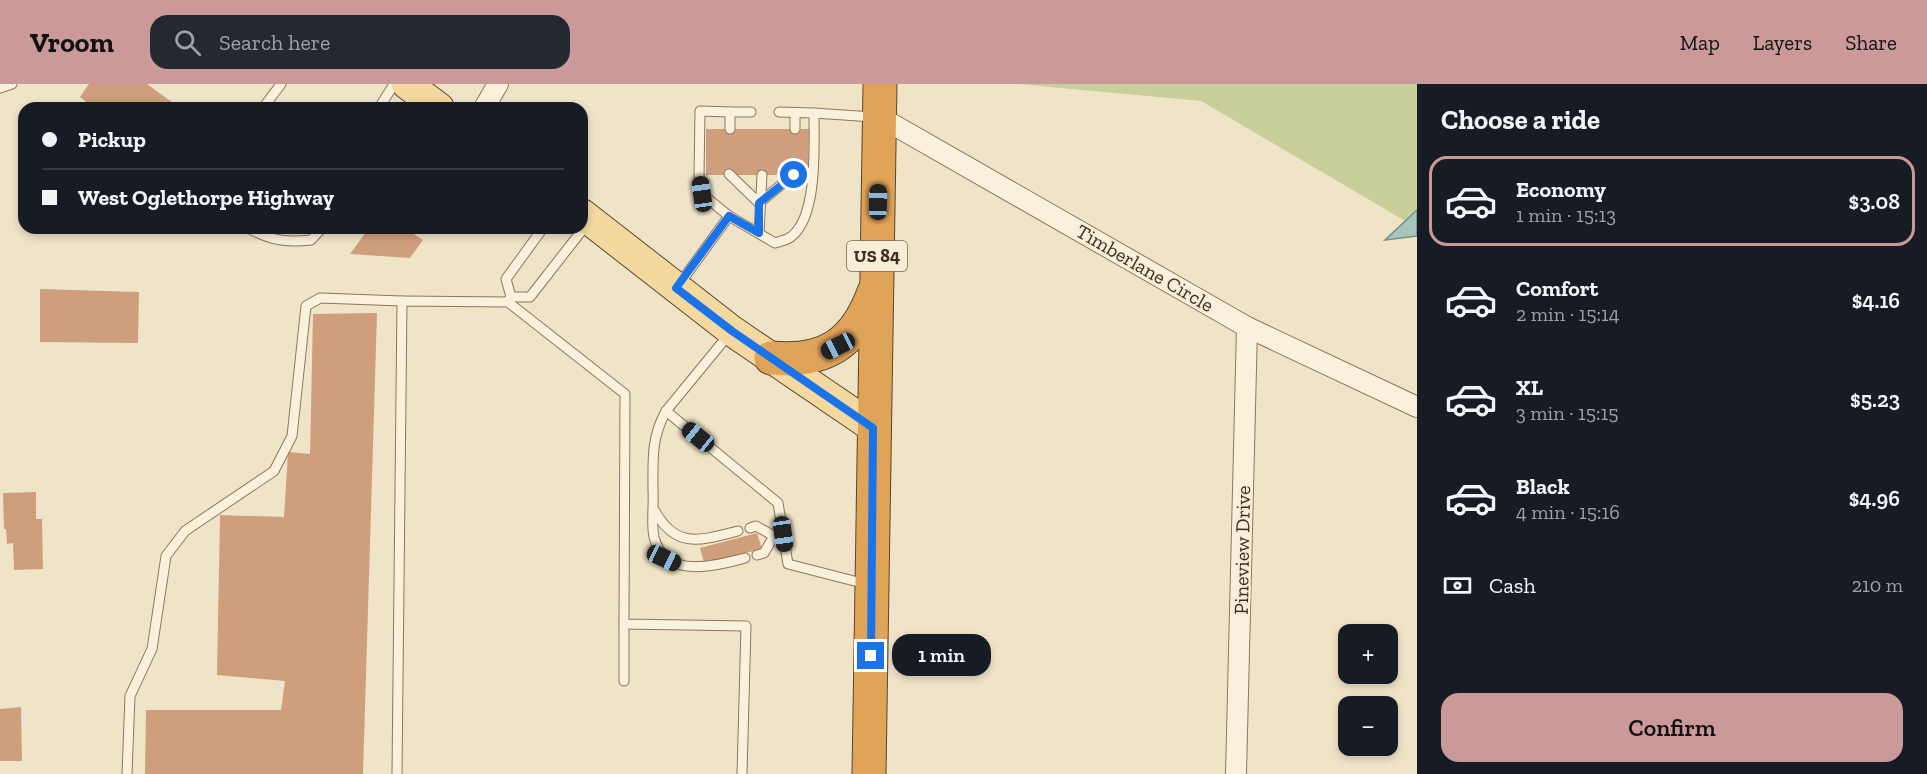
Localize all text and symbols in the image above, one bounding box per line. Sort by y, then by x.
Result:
search box [150,15,570,69]
text: Vroom [30,26,114,59]
icon: search [171,26,204,59]
text: Search here [219,29,330,56]
text: Map [1680,30,1720,55]
text: Layers [1753,30,1812,55]
text: Share [1845,30,1897,55]
text: Choose a ride [1441,104,1600,136]
text: Pickup [78,126,146,153]
route start [780,161,807,188]
icon: car [1444,174,1498,228]
car [691,175,713,213]
text: Economy [1516,176,1606,203]
text: West Oglethorpe Highway [78,184,334,211]
car [869,184,887,220]
text: $3.08 [1849,188,1900,215]
text: 1 min · 15:13 [1516,203,1616,227]
street label: Timberlane Circle [1072,219,1218,317]
road number: US 84 [847,241,907,271]
icon: car [1444,273,1498,327]
text: Comfort [1516,275,1598,302]
text: $4.16 [1852,287,1900,314]
text: 2 min · 15:14 [1516,302,1620,326]
car [818,330,858,362]
icon: car [1444,372,1498,426]
text: XL [1516,374,1543,401]
text: $5.23 [1850,386,1900,413]
text: 3 min · 15:15 [1516,401,1618,425]
car [678,419,718,455]
icon: car [1444,471,1498,525]
text: Black [1516,473,1570,500]
street label: Pineview Drive [1229,485,1255,615]
text: $4.96 [1849,485,1900,512]
text: 4 min · 15:16 [1516,500,1620,524]
car [772,515,794,553]
car [644,542,684,574]
icon: cash [1441,569,1474,602]
text: Cash [1489,572,1536,599]
text: 210 m [1852,573,1903,597]
map controls [1338,624,1398,756]
button: + [1338,624,1398,684]
callout: 1 min [892,635,991,677]
route end [857,642,884,669]
text: 1 min [918,643,965,667]
button: Confirm [1441,693,1903,762]
button: − [1338,696,1398,756]

